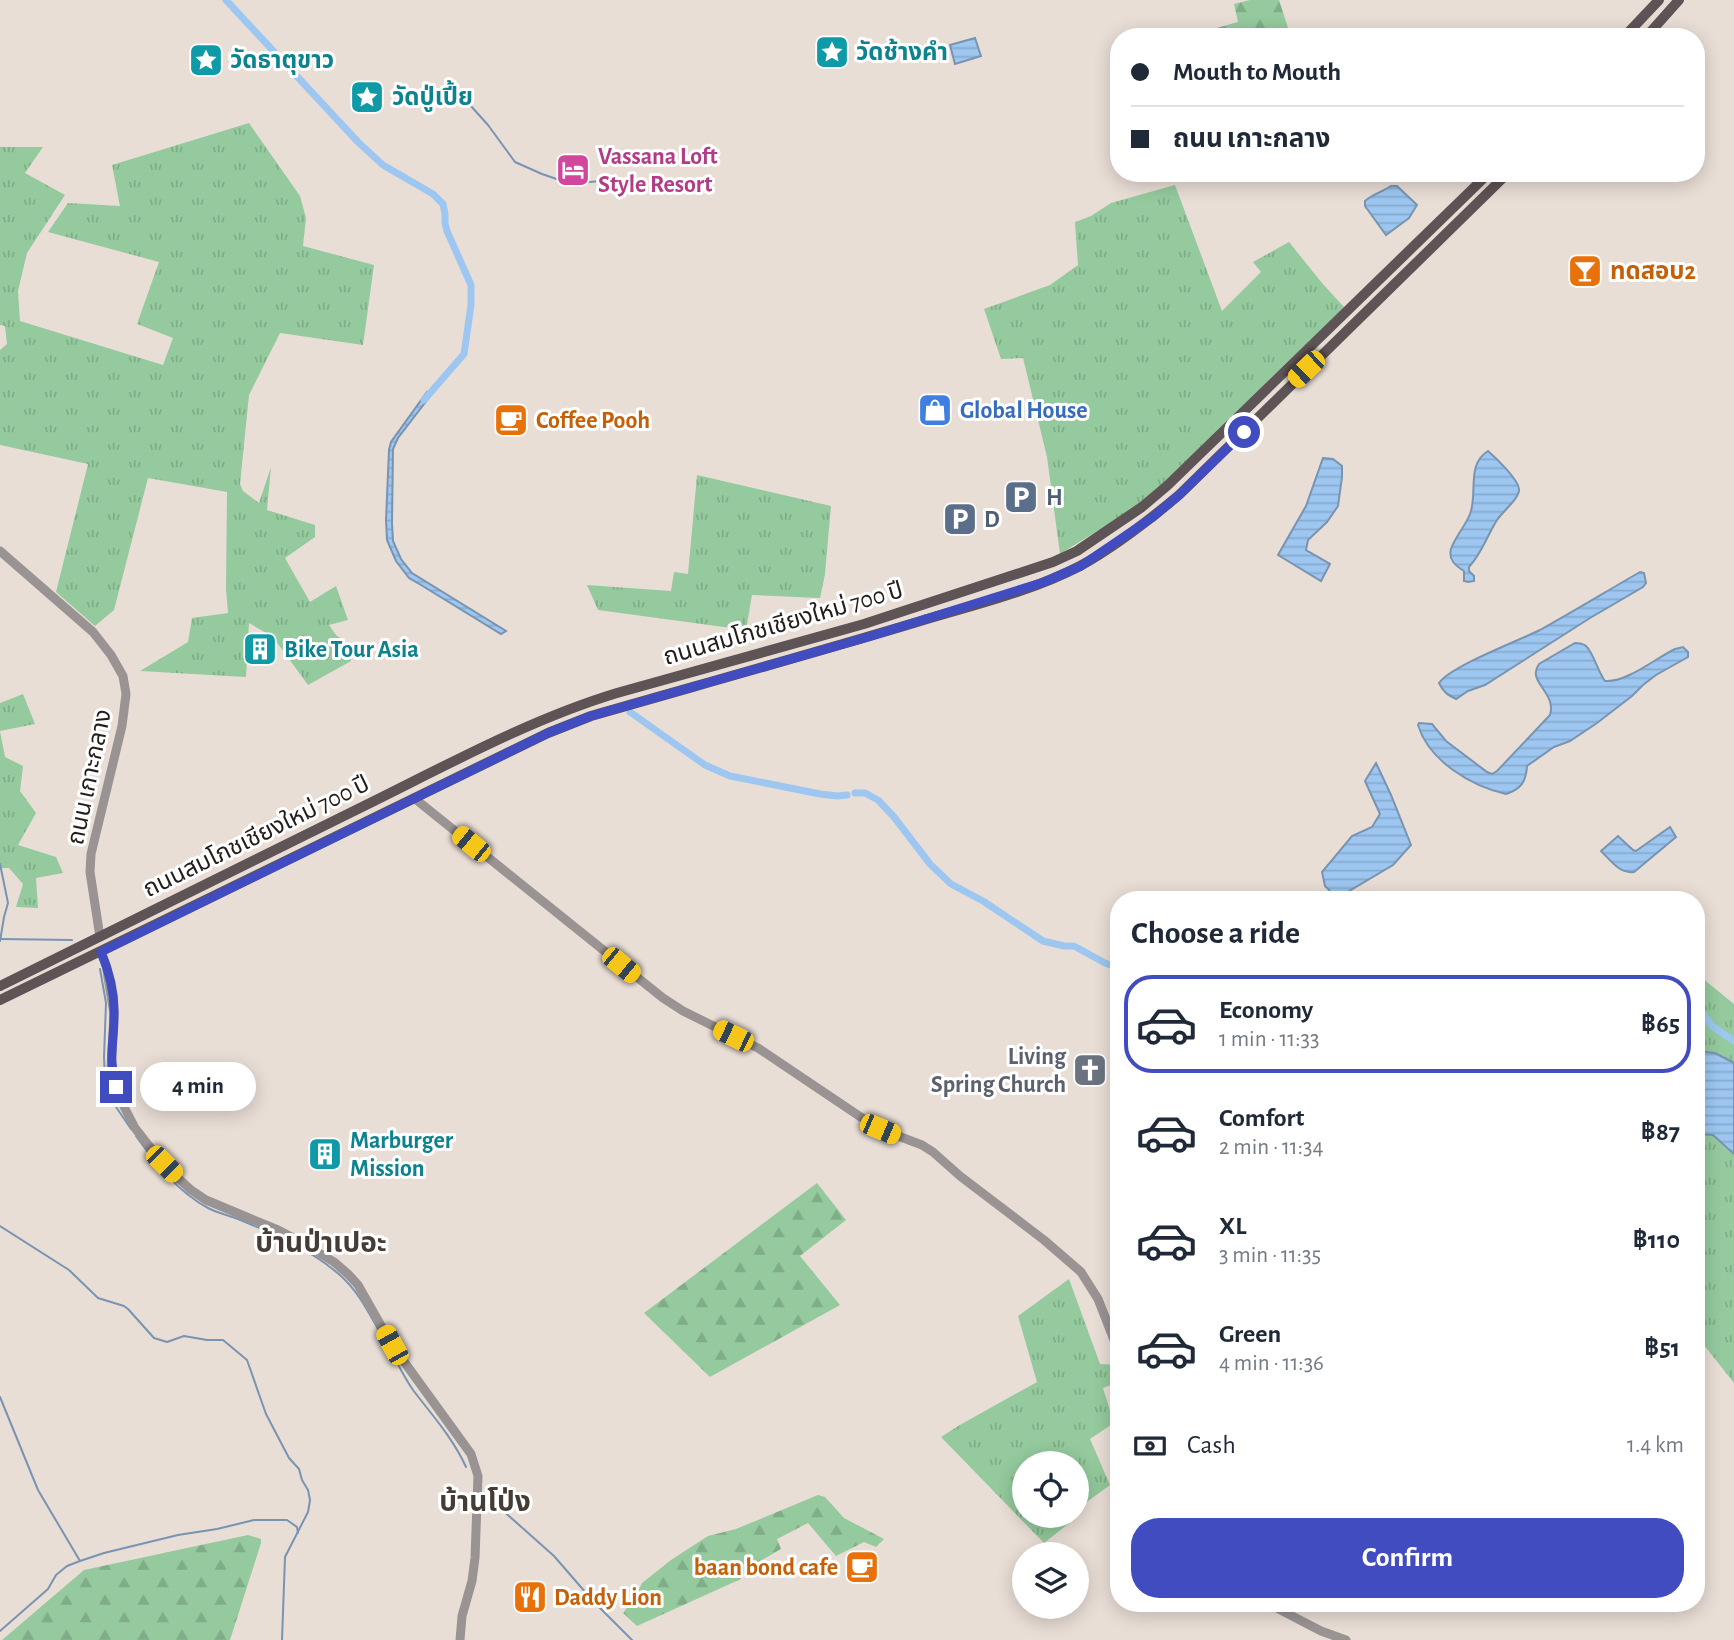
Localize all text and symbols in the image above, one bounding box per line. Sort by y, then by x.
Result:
place icon: วัดช้างคำ [813,33,851,71]
place label: วัดช้างคำ [856,38,948,65]
place icon: วัดธาตุขาว [187,41,225,79]
place label: วัดธาตุขาว [230,47,334,75]
text: Mouth to Mouth [1173,59,1341,85]
place icon: วัดปู่เปี้ย [348,78,386,116]
place label: วัดปู่เปี้ย [392,80,473,112]
text: ถนน เกาะกลาง [1173,126,1330,152]
place label: Vassana Loft Style Resort [598,145,718,197]
hotel icon: Vassana Loft Style Resort [554,151,592,189]
bar icon: ทดสอบ2 [1566,252,1604,290]
place label: ทดสอบ2 [1610,260,1696,284]
car [1284,347,1329,391]
shop icon: Global House [916,391,954,429]
place label: Global House [960,399,1087,423]
cafe icon: Coffee Pooh [492,401,530,439]
place label: Coffee Pooh [536,409,650,433]
route start [1228,416,1260,448]
parking icon: H [1002,478,1040,516]
place label: H [1046,486,1063,510]
parking icon: D [941,500,979,538]
place label: D [984,508,1000,532]
street label: ถนนสมโภชเชียงใหม่ 700 ปี [660,575,906,670]
building icon: Bike Tour Asia [241,630,279,668]
place label: Bike Tour Asia [284,638,419,662]
street label: ถนน เกาะกลาง [64,707,116,847]
street label: ถนนสมโภชเชียงใหม่ 700 ปี [138,769,373,902]
car [449,823,494,865]
text: Choose a ride [1131,917,1300,949]
car [599,944,644,986]
icon: car [1135,993,1198,1056]
text: Economy [1219,997,1313,1023]
text: ฿65 [1641,1011,1680,1037]
car [710,1017,757,1055]
text: 1 min · 11:33 [1219,1028,1319,1051]
place label: Living Spring Church [931,1045,1067,1097]
church icon: Living Spring Church [1071,1051,1109,1089]
callout: 4 min [140,1062,256,1112]
route end [100,1071,132,1103]
text: 4 min [172,1075,224,1098]
icon: car [1135,1101,1198,1164]
text: Comfort [1219,1105,1304,1131]
car [857,1111,904,1147]
text: ฿87 [1641,1119,1680,1145]
place label: Marburger Mission [350,1129,454,1181]
building icon: Marburger Mission [306,1135,344,1173]
text: 2 min · 11:34 [1219,1136,1324,1159]
car [142,1142,187,1186]
icon: car [1135,1209,1198,1272]
text: XL [1219,1213,1246,1239]
district label: บ้านป่าเปอะ [255,1227,387,1258]
text: ฿110 [1633,1227,1680,1253]
text: 3 min · 11:35 [1219,1244,1321,1267]
icon: car [1135,1317,1198,1380]
text: Green [1219,1321,1281,1347]
car [373,1322,412,1368]
text: ฿51 [1644,1335,1680,1361]
text: 4 min · 11:36 [1219,1352,1324,1375]
icon: cash [1131,1427,1169,1465]
text: Cash [1187,1432,1236,1458]
text: 1.4 km [1627,1434,1684,1457]
map controls [1012,1451,1089,1619]
button: locate [1012,1451,1089,1528]
district label: บ้านโป่ง [439,1486,531,1517]
button: Confirm [1131,1518,1684,1598]
button: layers [1012,1542,1089,1619]
cafe icon: baan bond cafe [843,1548,881,1586]
place label: baan bond cafe [694,1556,838,1580]
restaurant icon: Daddy Lion [511,1578,549,1616]
place label: Daddy Lion [554,1586,662,1610]

